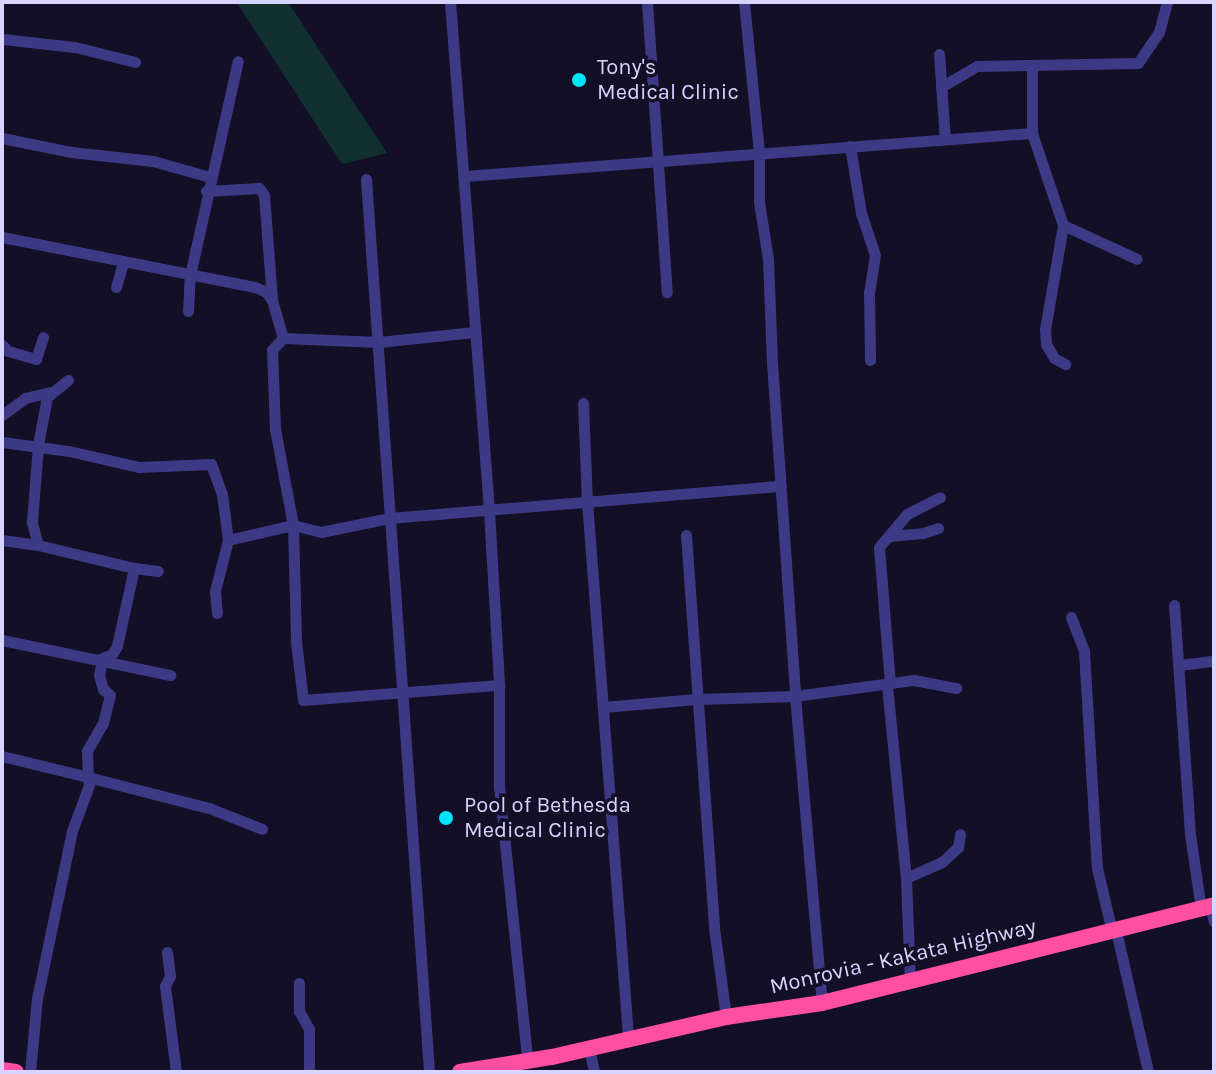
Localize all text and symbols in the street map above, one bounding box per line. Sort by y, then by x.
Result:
place label: Tony's Medical Clinic [597,54,739,106]
marker: Tony's Medical Clinic [568,69,590,91]
place label: Pool of Bethesda Medical Clinic [464,792,631,844]
marker: Pool of Bethesda Medical Clinic [435,807,457,829]
street label: Monrovia - Kakata Highway [767,913,1039,1001]

